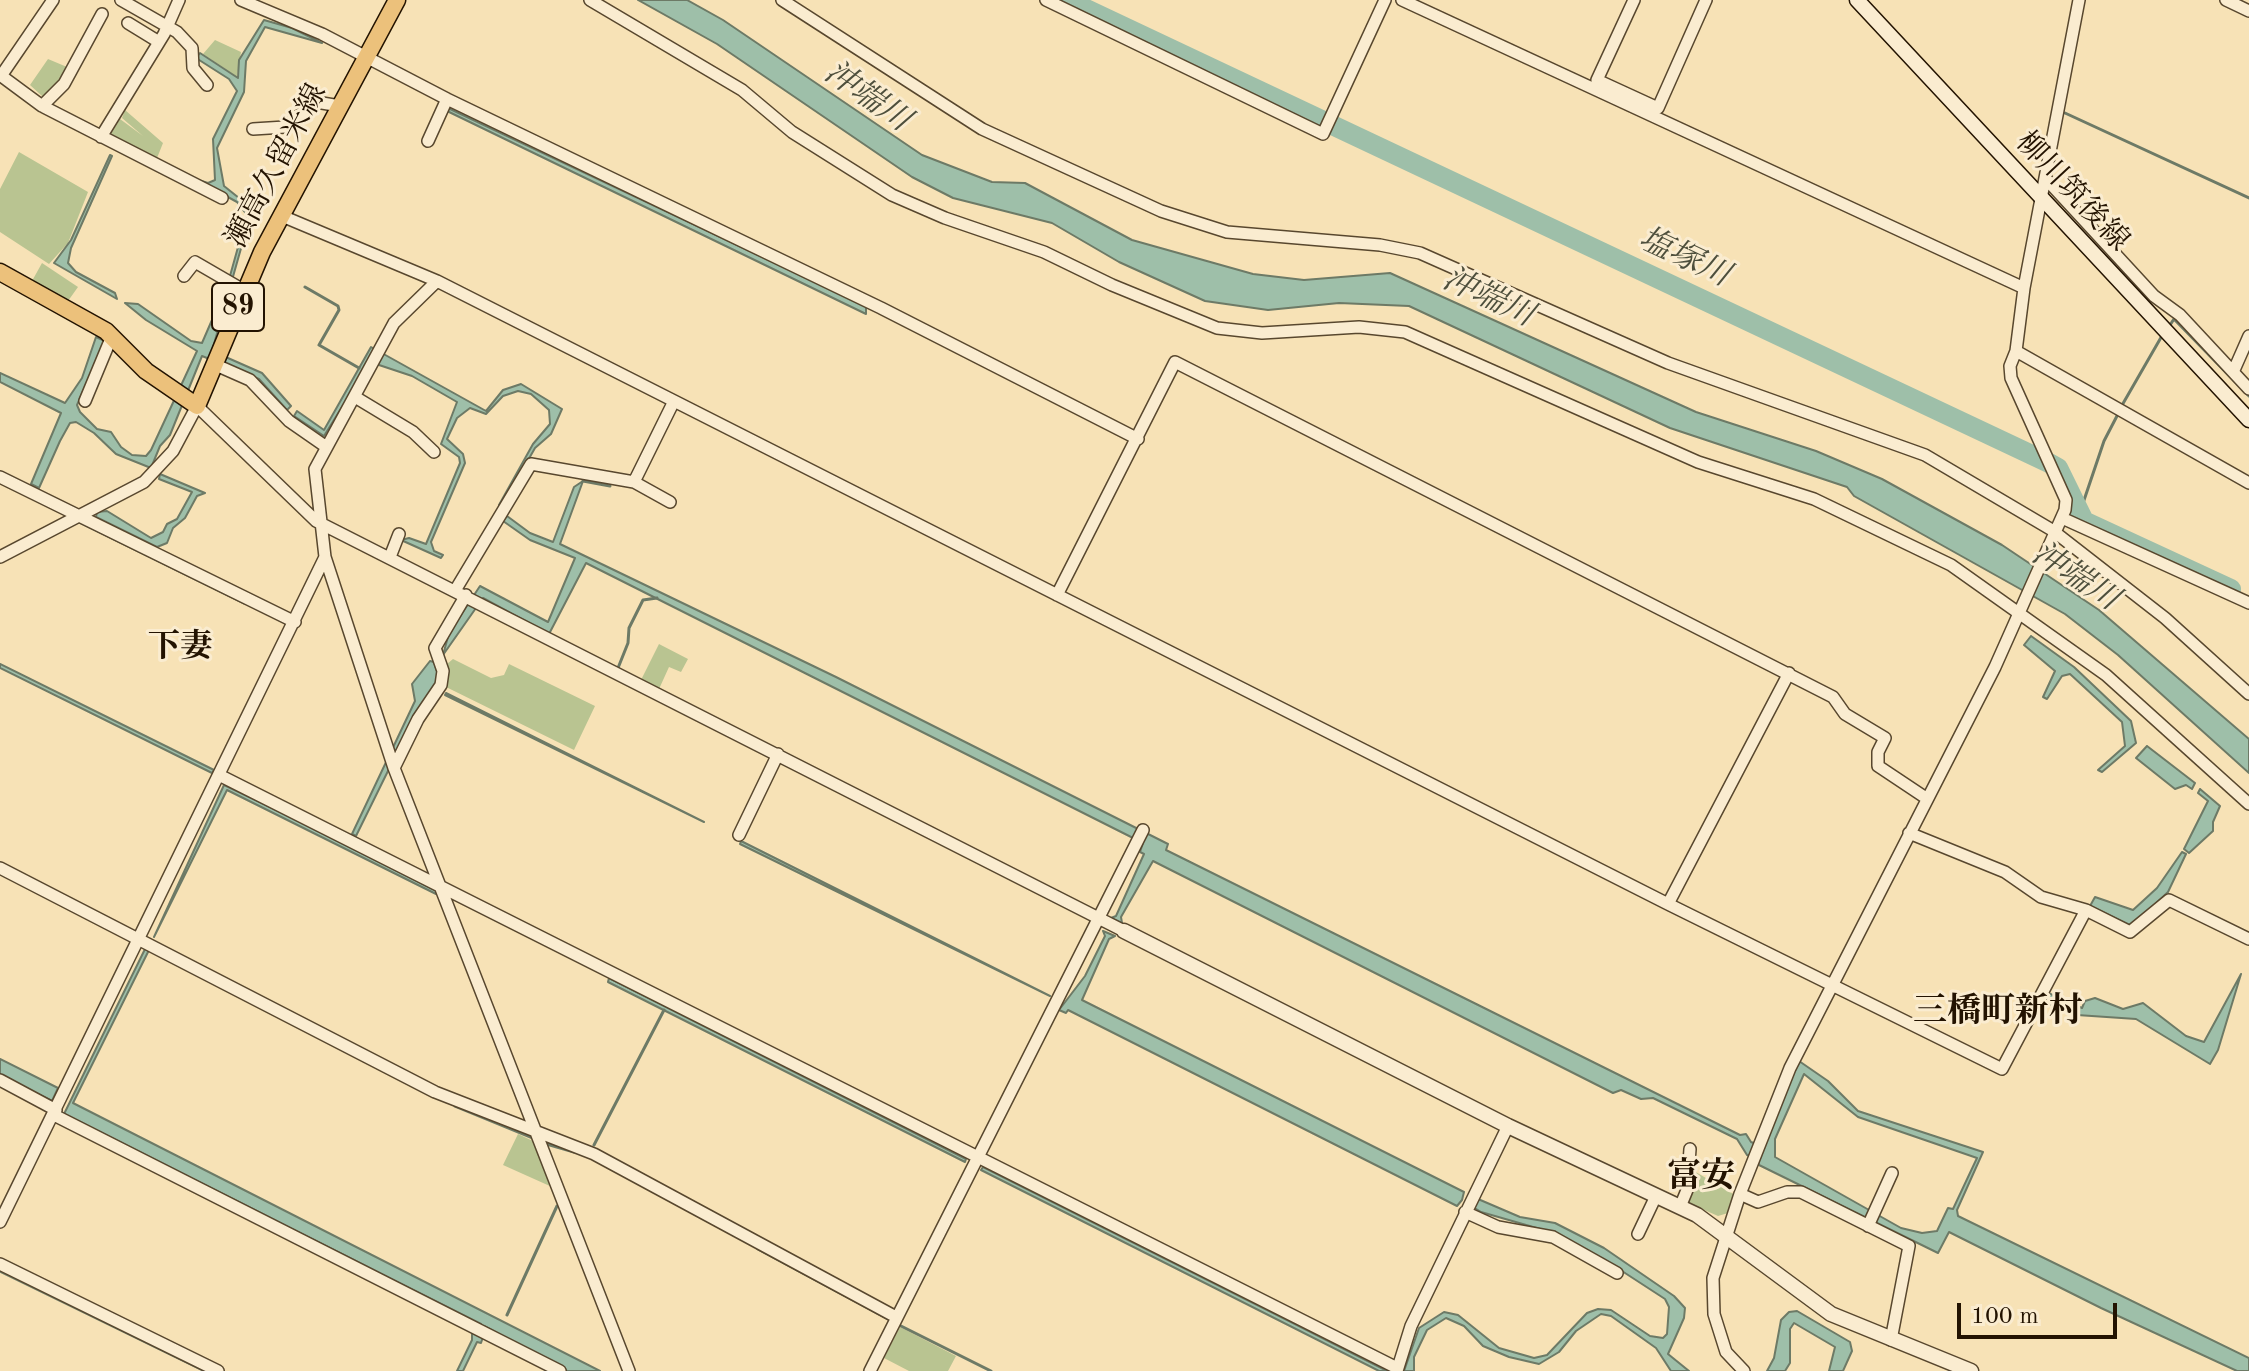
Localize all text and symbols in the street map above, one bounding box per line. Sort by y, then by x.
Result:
water label: 沖端川 [817,54,917,140]
street label: 瀬高久留米線 [219,78,335,254]
street label: 柳川筑後線 [2008,125,2136,259]
water label: 塩塚川 [1632,220,1736,296]
water label: 沖端川 [1436,260,1540,336]
road number: 89 [212,283,264,331]
water label: 沖端川 [2024,535,2126,619]
district label: 下妻 [148,629,212,667]
district label: 三橋町新村 [1913,992,2083,1032]
district label: 富安 [1667,1157,1735,1197]
scale bar [1961,1287,2121,1337]
text: 100 m [1971,1305,2039,1329]

